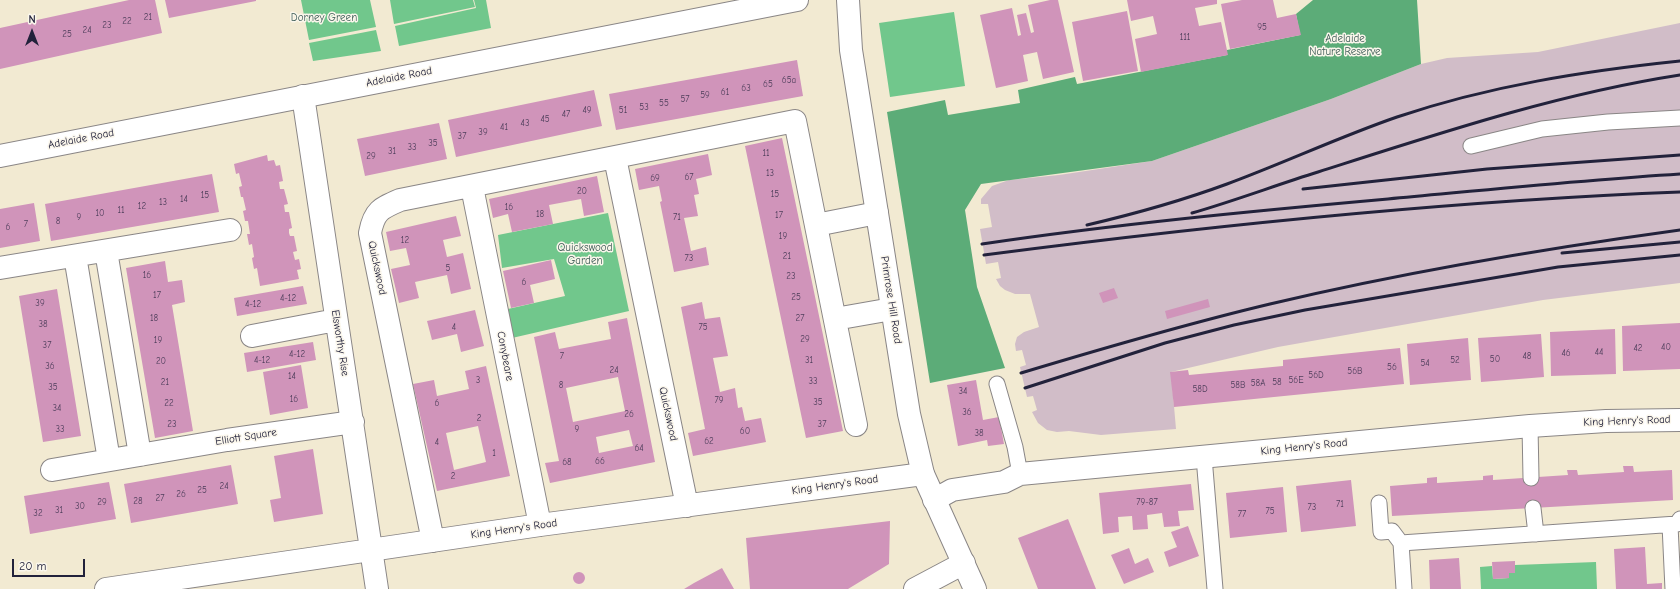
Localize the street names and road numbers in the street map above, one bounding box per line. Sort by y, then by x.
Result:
street label: Adelaide Road [365,64,433,90]
street label: Adelaide Road [47,126,115,152]
street label: Quickswood [365,240,389,296]
street label: Primrose Hill Road [878,255,904,345]
street label: Elsworthy Rise [328,309,352,377]
street label: Conybeare [494,330,516,382]
street label: Quickswood [656,386,680,442]
street label: King Henry's Road [1583,413,1671,429]
street label: Elliott Square [214,426,278,448]
street label: King Henry's Road [1260,436,1348,458]
street label: King Henry's Road [791,472,879,498]
street label: King Henry's Road [470,516,558,542]

